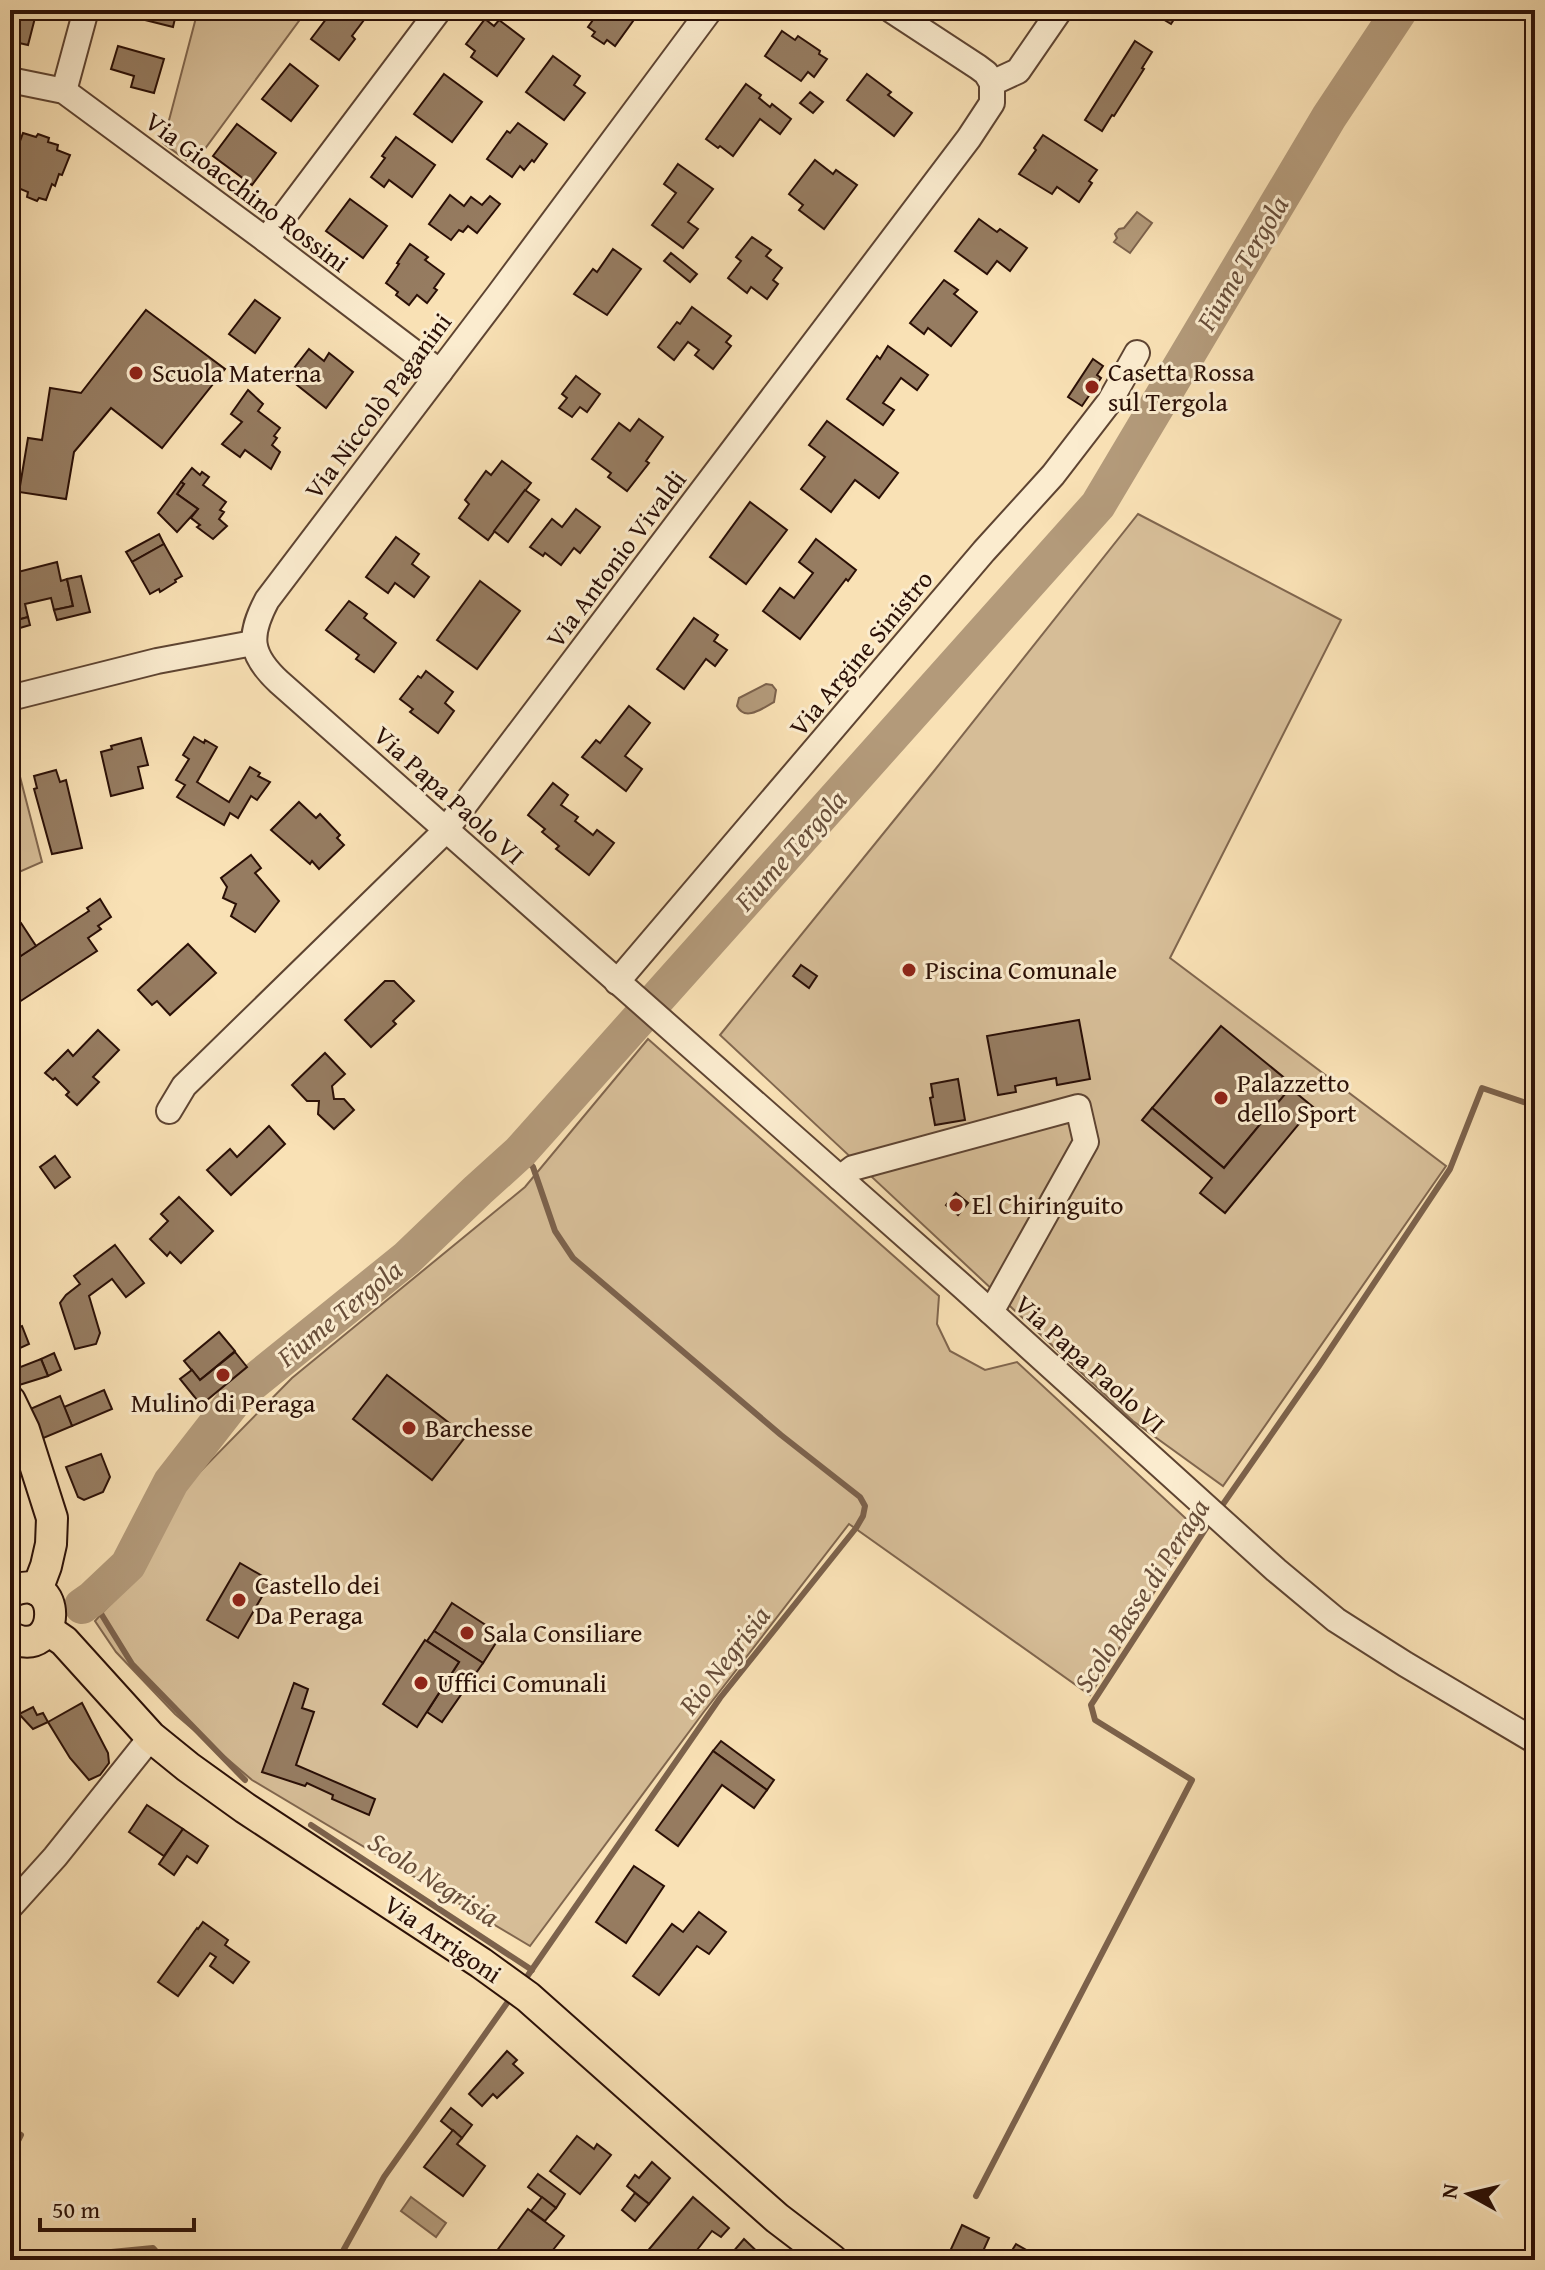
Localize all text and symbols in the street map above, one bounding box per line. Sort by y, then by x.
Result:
street label: Via Gioacchino Rossini [137,102,358,281]
water label: Fiume Tergola [1185,187,1298,339]
street label: Via Niccolò Paganini [294,304,461,507]
place label: Casetta Rossa sul Tergola [1108,352,1255,421]
place label: Scuola Materna [152,353,322,392]
marker: Scuola Materna [127,364,145,382]
marker: Casetta Rossa sul Tergola [1083,378,1101,396]
street label: Via Antonio Vivaldi [536,462,695,656]
street label: Via Argine Sinistro [779,561,942,744]
street label: Via Papa Paolo VI [365,716,534,873]
water label: Fiume Tergola [723,780,855,920]
place label: Piscina Comunale [925,950,1117,989]
marker: Piscina Comunale [900,961,918,979]
place label: Palazzetto dello Sport [1237,1063,1357,1132]
marker: Palazzetto dello Sport [1212,1089,1230,1107]
place label: El Chiringuito [972,1185,1124,1224]
marker: El Chiringuito [947,1196,965,1214]
water label: Fiume Tergola [266,1249,410,1377]
street label: Via Papa Paolo VI [1006,1285,1175,1442]
marker: Mulino di Peraga [214,1366,232,1384]
place label: Mulino di Peraga [131,1383,316,1422]
place label: Barchesse [425,1408,533,1447]
marker: Barchesse [400,1419,418,1437]
water label: Scolo Basse di Peraga [1062,1490,1219,1700]
place label: Castello dei Da Peraga [255,1565,380,1634]
marker: Castello dei Da Peraga [230,1591,248,1609]
water label: Rio Negrisia [667,1596,779,1724]
place label: Sala Consiliare [483,1613,642,1652]
marker: Sala Consiliare [458,1624,476,1642]
place label: Uffici Comunali [437,1663,607,1702]
marker: Uffici Comunali [412,1674,430,1692]
water label: Scolo Negrisia [361,1821,508,1936]
street label: Via Arrigoni [376,1885,510,1992]
north arrow [1429,2154,1509,2234]
text: N [1432,2181,1466,2201]
scale bar [40,2182,194,2232]
text: 50 m [52,2192,100,2227]

